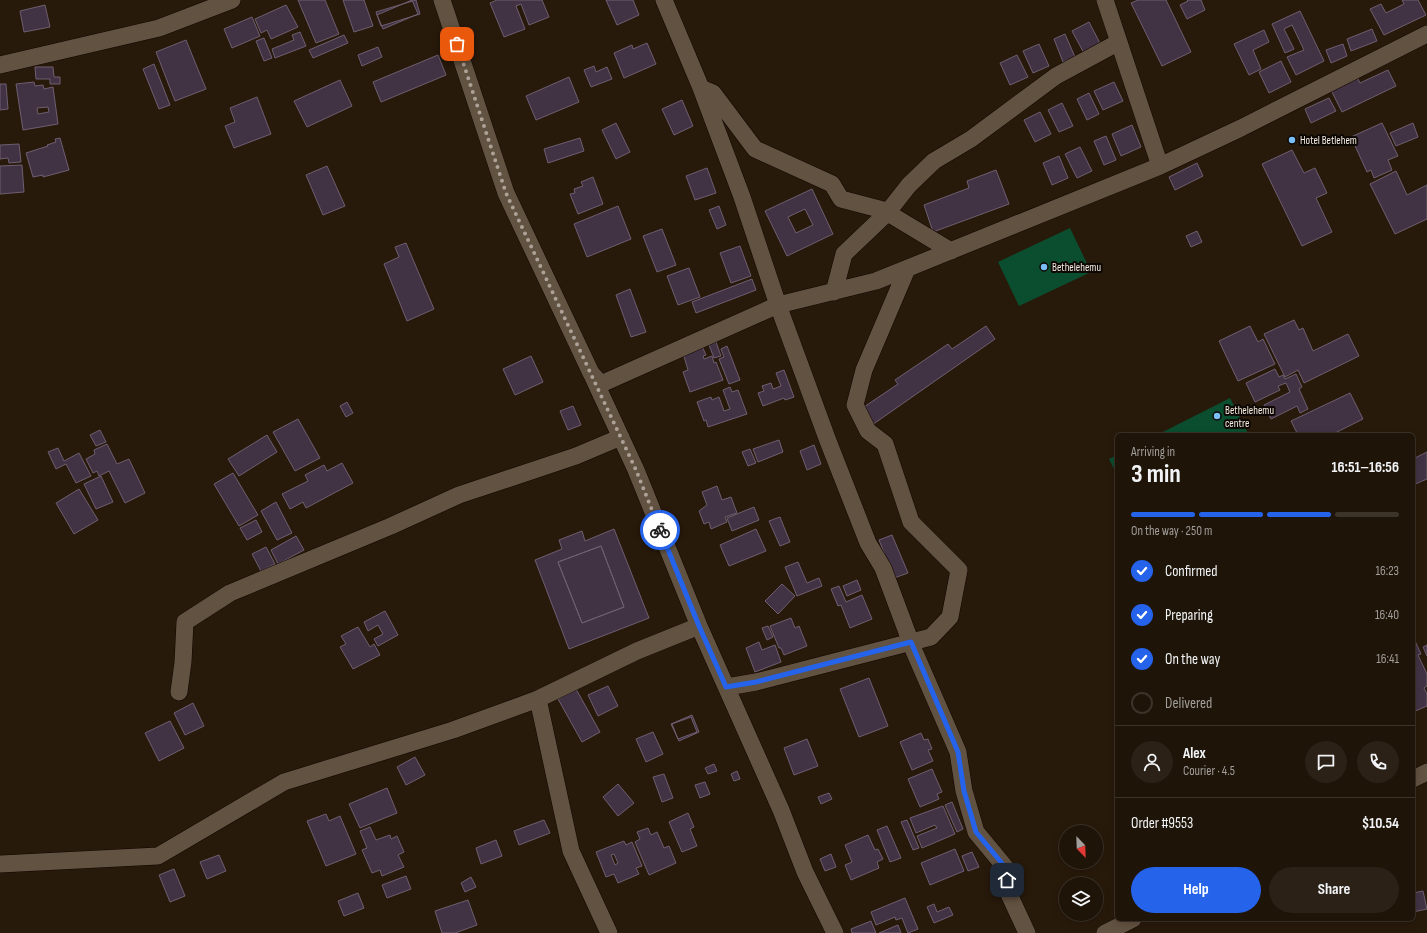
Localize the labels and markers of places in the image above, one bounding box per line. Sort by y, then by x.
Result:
pin [440,27,474,61]
place label: Hotel Betlehem [1300,134,1357,147]
marker: Hotel Betlehem [1287,135,1297,145]
place label: Bethelehemu [1052,261,1101,274]
marker: Bethelehemu [1039,262,1049,272]
place label: Bethelehemu centre [1225,404,1274,430]
marker: Bethelehemu centre [1212,411,1222,421]
pin [990,863,1024,897]

